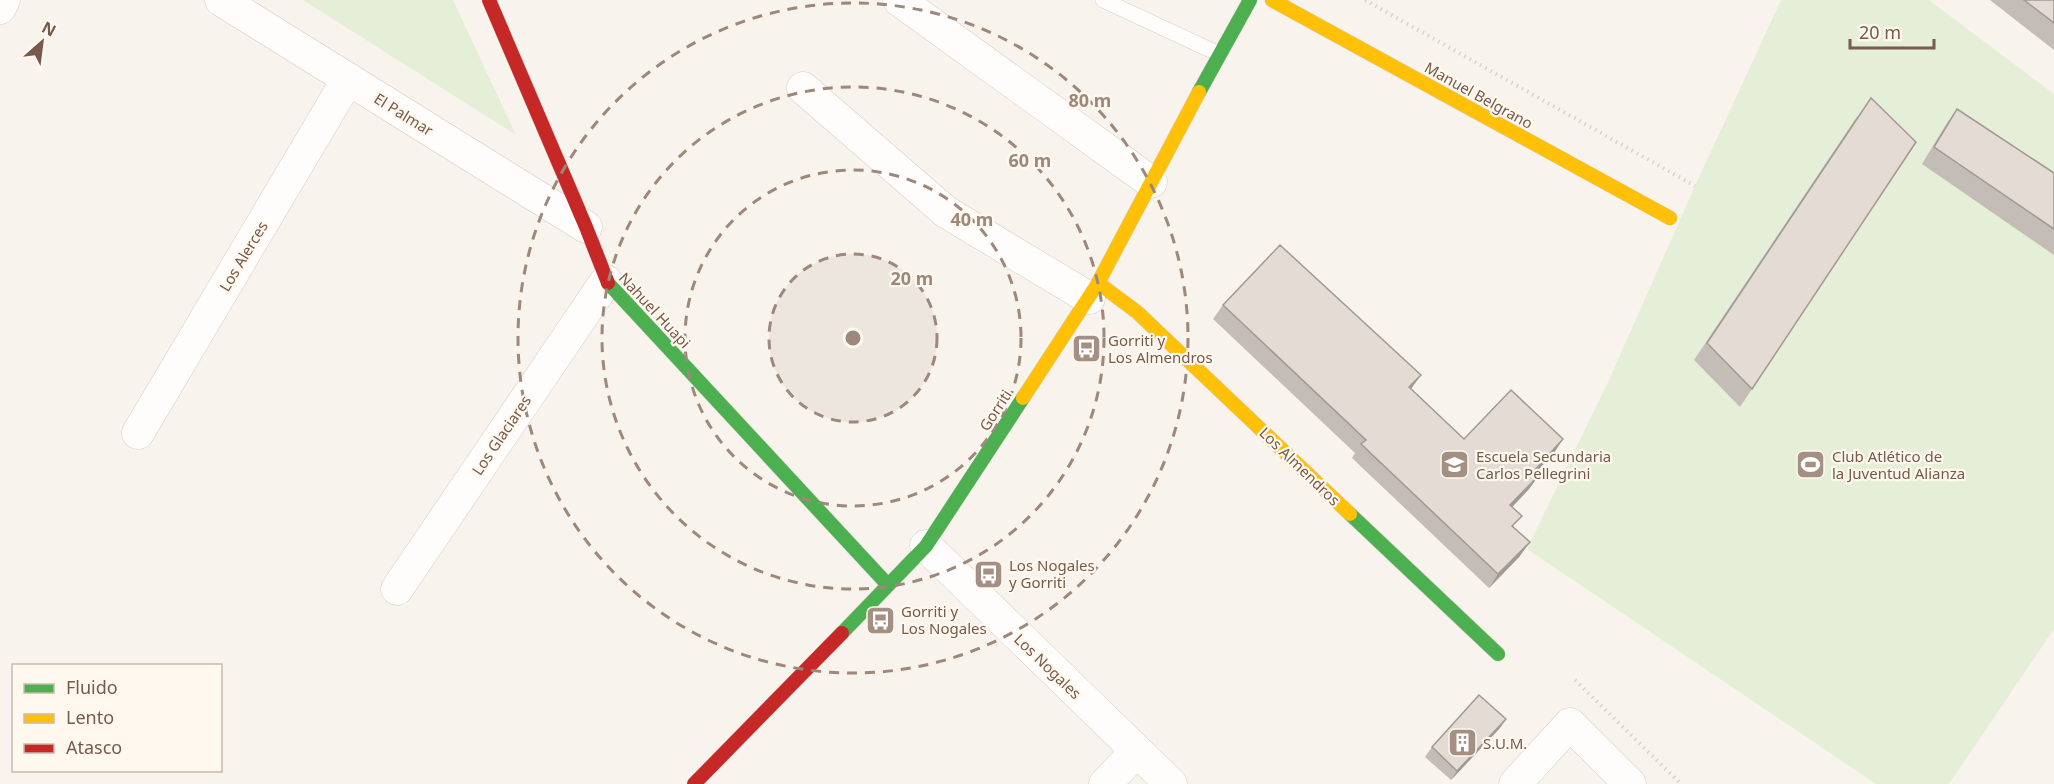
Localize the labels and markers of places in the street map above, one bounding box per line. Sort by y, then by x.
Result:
centre of rings [843,328,863,348]
place label: Gorriti y Los Almendros [1108,330,1213,367]
bus stop icon: Gorriti y Los Almendros [1071,333,1103,365]
place label: Escuela Secundaria Carlos Pellegrini [1476,446,1611,483]
place label: Club Atlético de la Juventud Alianza [1832,446,1965,483]
school or university icon: Escuela Secundaria Carlos Pellegrini [1439,449,1471,481]
sports icon: Club Atlético de la Juventud Alianza [1795,449,1827,481]
place label: Los Nogales y Gorriti [1009,555,1095,592]
bus stop icon: Los Nogales y Gorriti [972,558,1004,590]
place label: Gorriti y Los Nogales [901,601,987,638]
bus stop icon: Gorriti y Los Nogales [864,604,896,636]
building icon: S.U.M. [1446,727,1478,759]
place label: S.U.M. [1483,733,1527,753]

